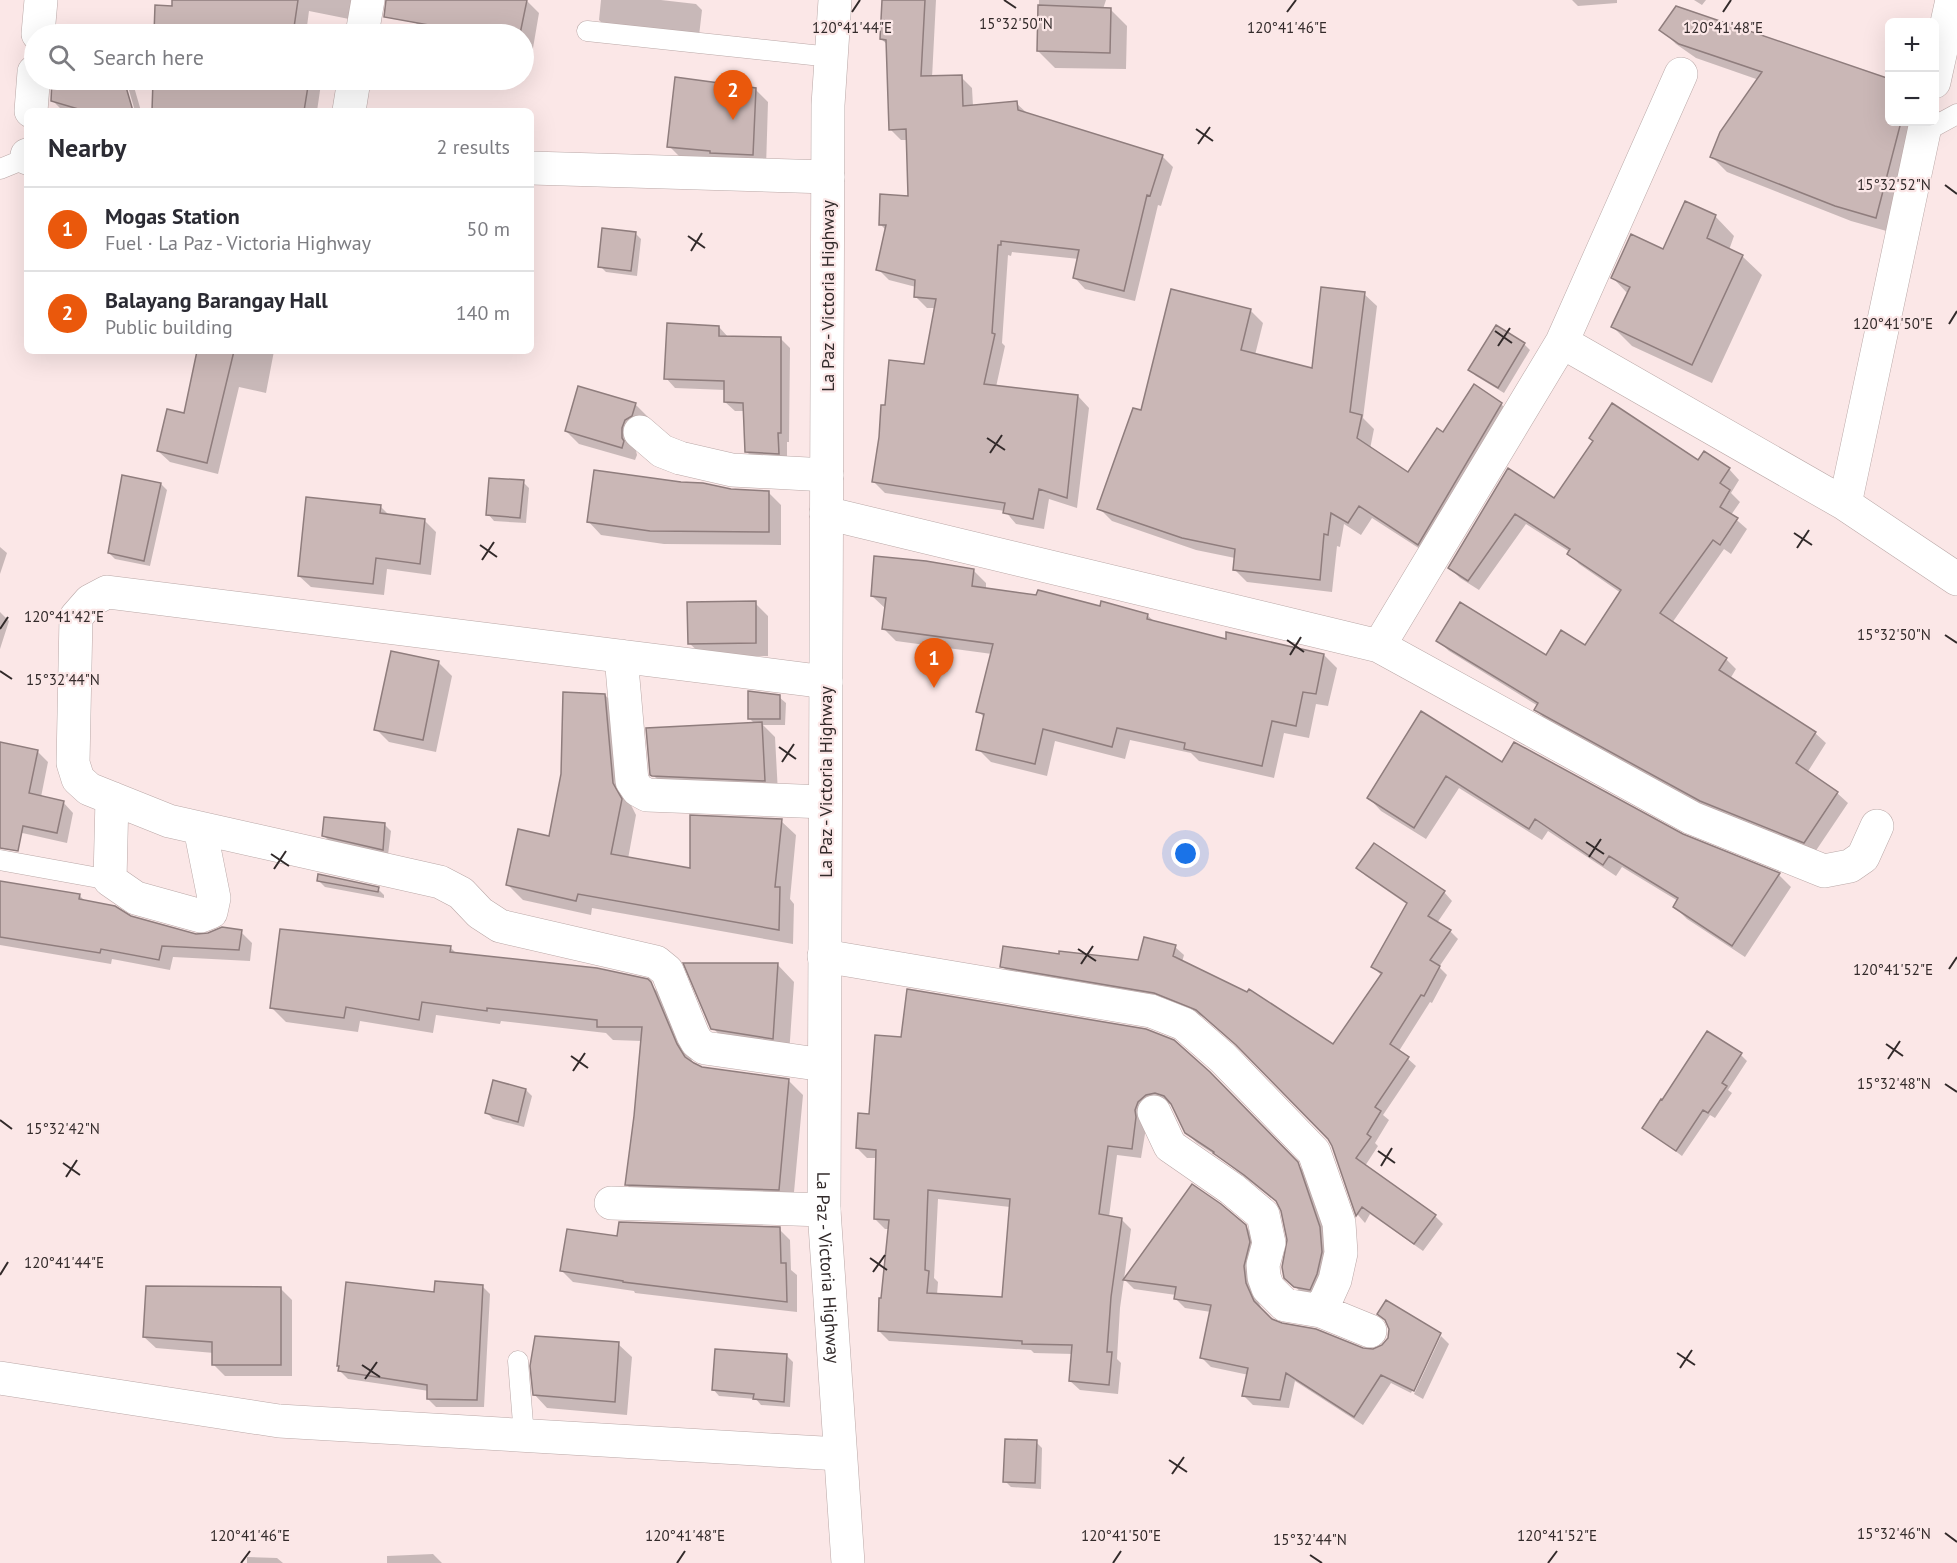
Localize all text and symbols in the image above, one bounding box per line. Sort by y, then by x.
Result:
text: 15°32'50"N [979,14,1053,33]
text: 120°41'44"E [812,18,892,37]
text: 120°41'46"E [1247,18,1327,37]
text: 120°41'48"E [1683,18,1763,37]
map controls [1885,18,1939,126]
button: + [1885,18,1939,72]
search box [24,24,534,90]
icon: search [45,41,78,74]
text: Search here [93,43,204,71]
pin: 2 [714,70,752,120]
button: − [1885,72,1939,126]
text: Nearby [48,131,126,164]
text: 2 results [437,134,510,160]
text: 15°32'52"N [1857,175,1931,194]
street label: La Paz - Victoria Highway [816,200,839,392]
text: Mogas Station [105,202,240,230]
text: 1 [62,216,73,242]
text: 50 m [467,216,510,242]
text: Fuel · La Paz - Victoria Highway [105,230,371,256]
text: Balayang Barangay Hall [105,286,328,314]
text: 2 [62,300,73,326]
text: 140 m [456,300,510,326]
text: Public building [105,314,233,340]
text: 120°41'50"E [1853,314,1933,333]
text: 120°41'42"E [24,607,104,626]
text: 15°32'50"N [1857,625,1931,644]
pin: 1 [914,638,954,688]
text: 15°32'44"N [26,670,100,689]
street label: La Paz - Victoria Highway [814,686,837,878]
your location [1171,839,1200,868]
text: 120°41'52"E [1853,960,1933,979]
text: 15°32'48"N [1857,1074,1931,1093]
text: 15°32'42"N [26,1119,100,1138]
street label: La Paz - Victoria Highway [812,1172,846,1365]
text: 120°41'44"E [24,1253,104,1272]
text: 15°32'46"N [1857,1524,1931,1543]
text: 120°41'46"E [210,1526,290,1545]
text: 120°41'48"E [645,1526,725,1545]
text: 120°41'50"E [1081,1526,1161,1545]
text: 120°41'52"E [1517,1526,1597,1545]
text: 15°32'44"N [1273,1530,1347,1549]

